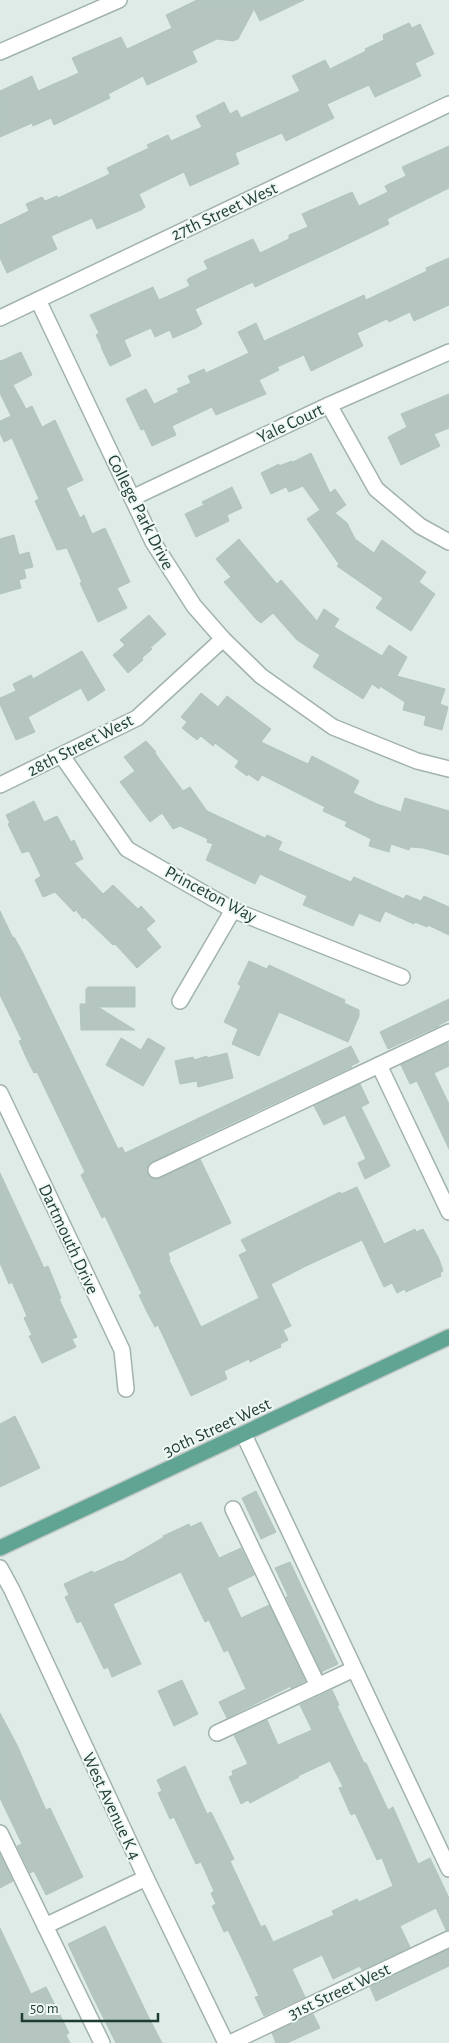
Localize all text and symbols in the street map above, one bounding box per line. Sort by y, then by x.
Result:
street label: 27th Street West [168,179,281,244]
street label: Yale Court [255,401,327,447]
street label: College Park Drive [103,452,177,573]
street label: 28th Street West [25,711,136,780]
street label: Princeton Way [162,863,260,927]
street label: Dartmouth Drive [35,1182,101,1297]
street label: 30th Street West [161,1395,274,1461]
street label: West Avenue K 4 [78,1750,144,1863]
street label: 31st Street West [286,1960,393,2023]
scale bar [22,1990,159,2022]
text: 50 m [30,2001,59,2016]

